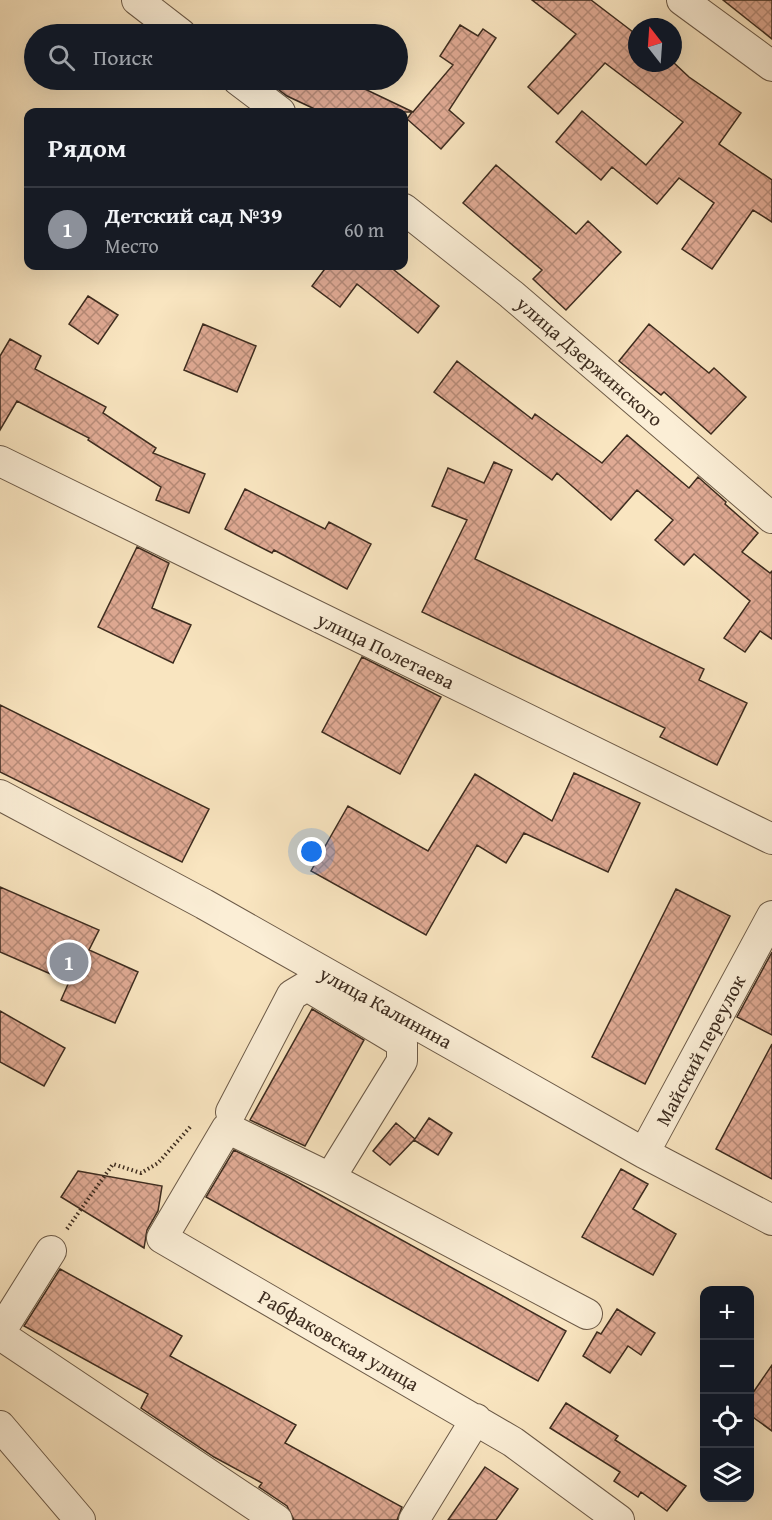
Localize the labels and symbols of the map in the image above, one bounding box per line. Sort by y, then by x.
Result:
north arrow [628,18,682,72]
street label: улица Дзержинского [509,288,670,433]
street label: улица Полетаева [311,604,460,696]
your location [297,837,326,866]
pin: 1 [50,940,88,984]
street label: улица Калинина [313,958,458,1056]
street label: Майский переулок [648,969,752,1131]
street label: Рабфаковская улица [253,1282,425,1398]

